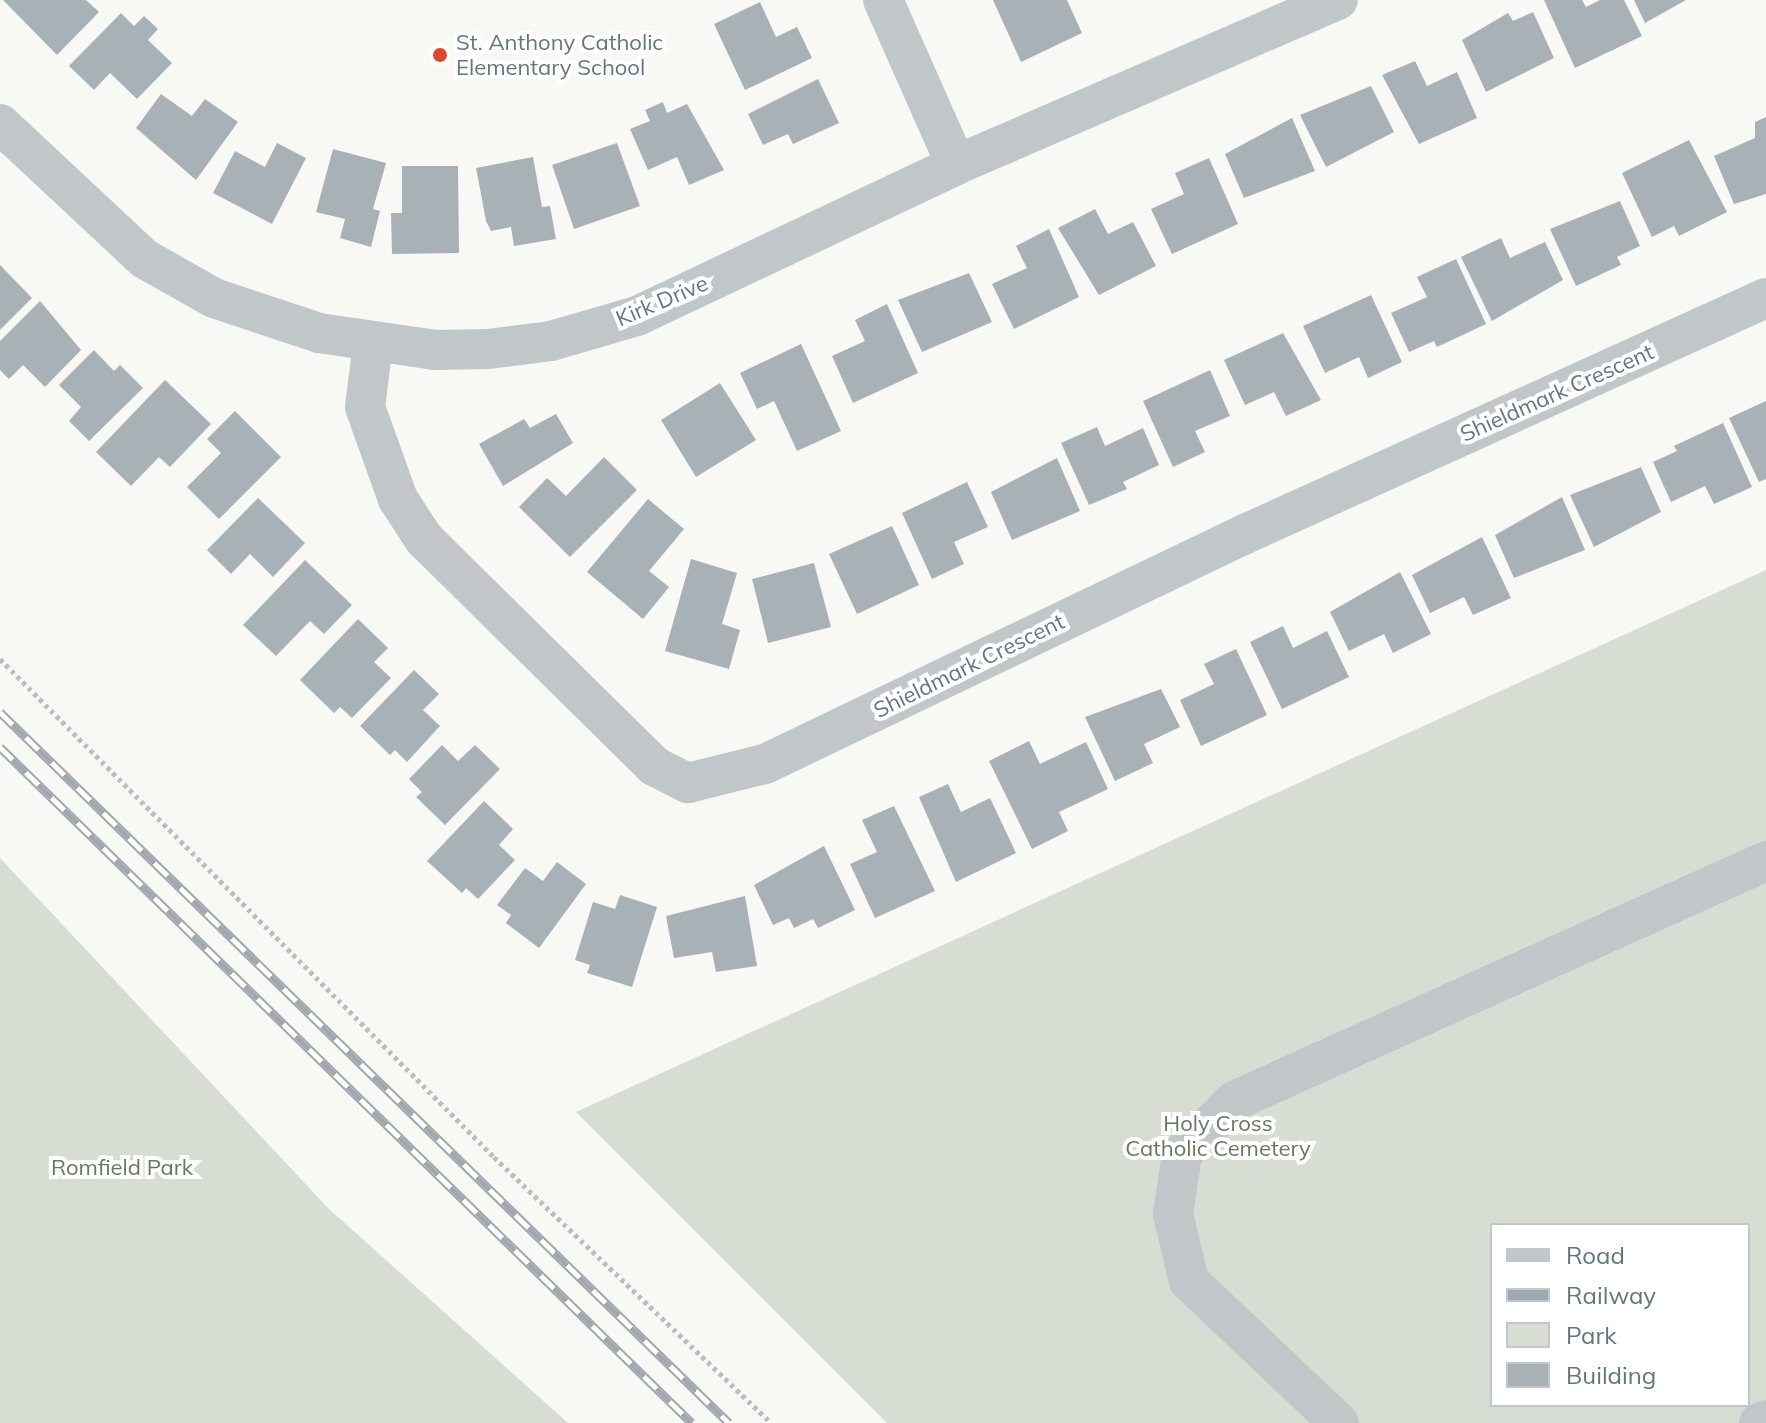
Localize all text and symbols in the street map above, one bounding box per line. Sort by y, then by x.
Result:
place label: St. Anthony Catholic Elementary School [456,29,663,80]
marker: St. Anthony Catholic Elementary School [431,46,449,64]
street label: Kirk Drive [612,270,712,332]
street label: Shieldmark Crescent [1456,338,1658,448]
street label: Shieldmark Crescent [869,608,1069,724]
park label: Holy Cross Catholic Cemetery [1125,1110,1311,1162]
park label: Romfield Park [51,1155,193,1181]
legend [1490,1223,1750,1407]
text: Road [1566,1240,1625,1270]
text: Railway [1566,1280,1656,1310]
text: Park [1566,1320,1617,1350]
text: Building [1566,1360,1656,1390]

